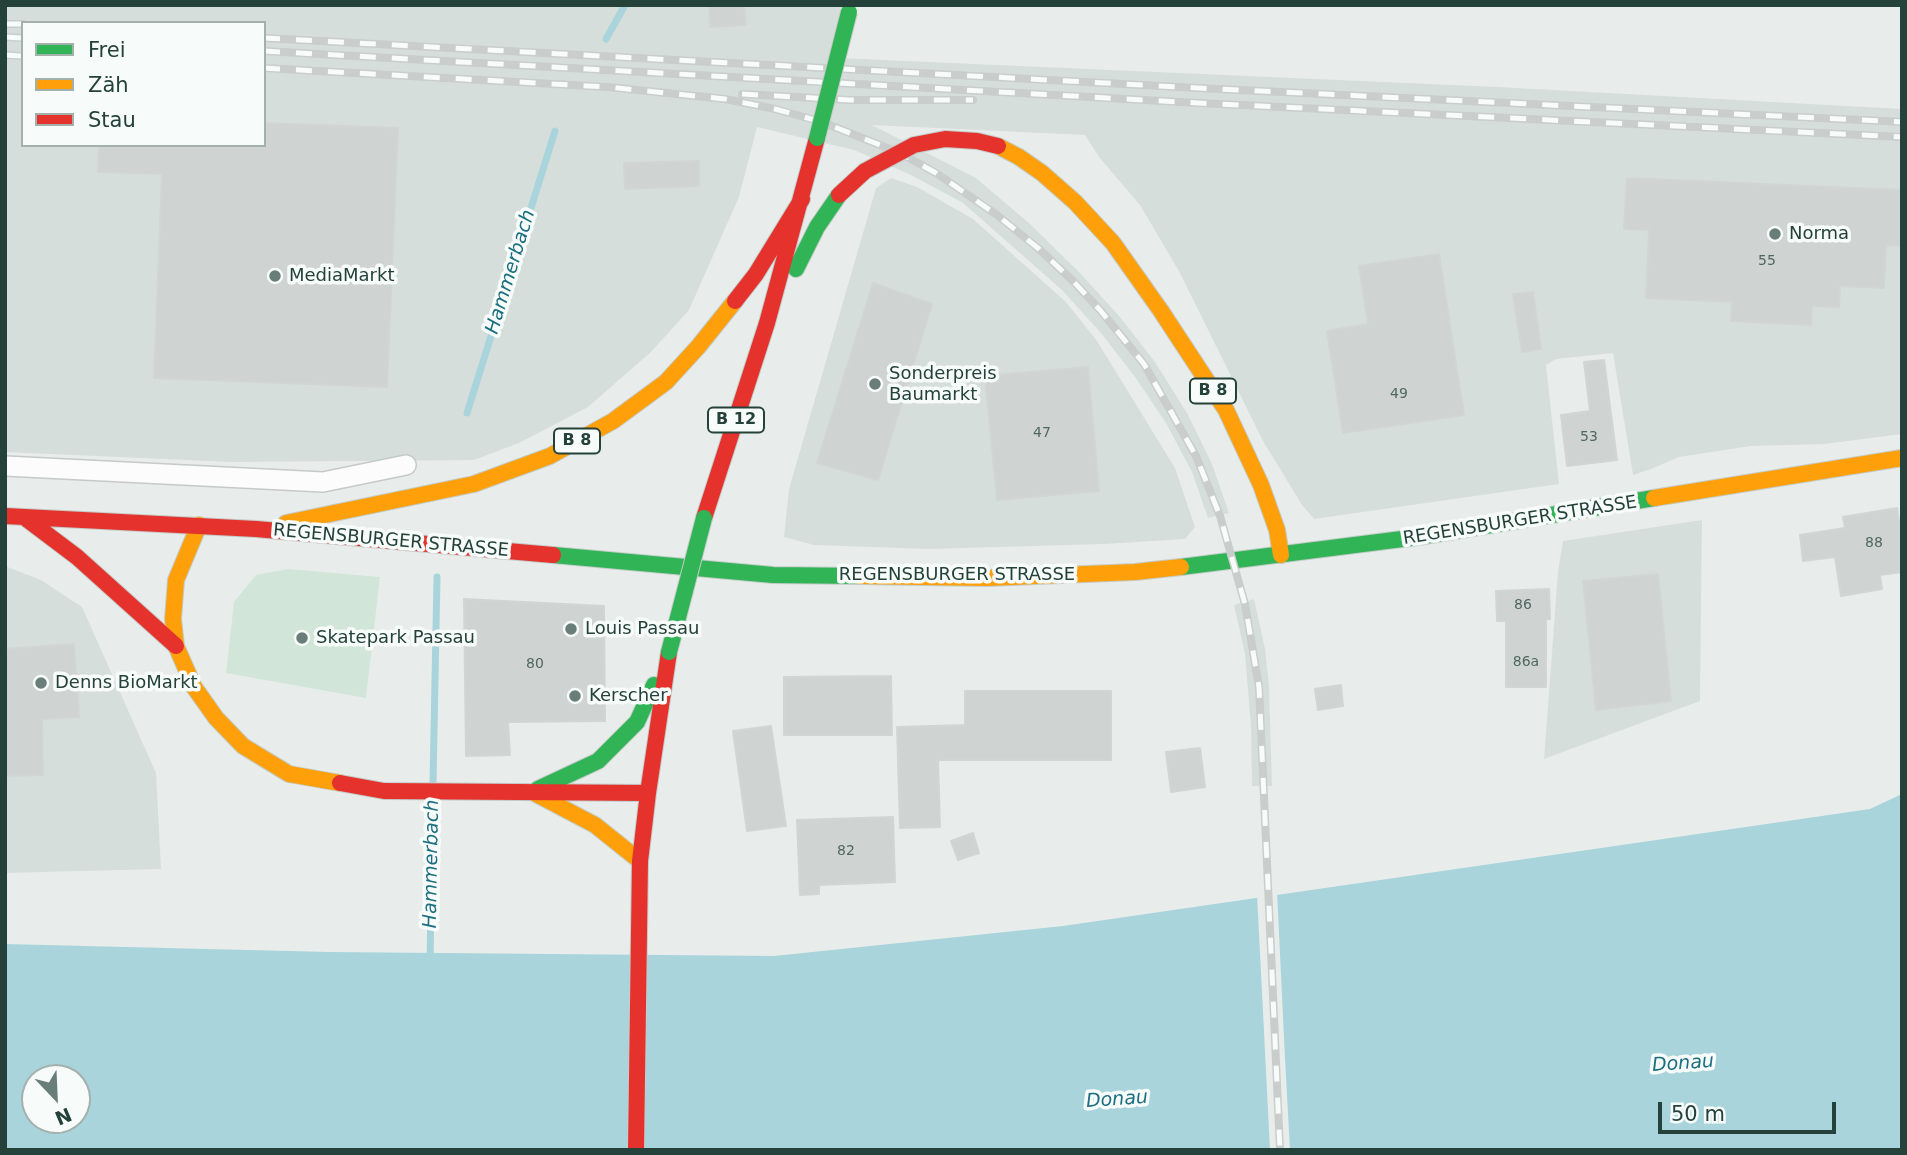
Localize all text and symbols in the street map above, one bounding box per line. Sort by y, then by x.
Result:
legend [21,21,266,147]
text: Frei [88,38,125,62]
text: Zäh [88,73,129,97]
text: Stau [88,108,136,132]
water label: Hammerbach [481,207,541,337]
place label: Norma [1789,223,1849,245]
marker: Norma [1767,226,1783,242]
house number: 55 [1758,253,1776,269]
place label: MediaMarkt [289,265,395,287]
marker: MediaMarkt [267,268,283,284]
place label: Sonderpreis Baumarkt [889,363,997,406]
marker: Sonderpreis Baumarkt [867,376,883,392]
road number: B 8 [1190,378,1236,404]
house number: 49 [1390,386,1408,402]
road number: B 12 [708,408,764,432]
house number: 47 [1033,425,1051,441]
road number: B 8 [554,428,600,454]
house number: 53 [1580,429,1598,445]
street label: REGENSBURGER STRASSE [1402,492,1638,550]
street label: REGENSBURGER STRASSE [272,520,510,562]
house number: 88 [1865,535,1883,551]
street label: REGENSBURGER STRASSE [839,564,1075,586]
house number: 86 [1514,597,1532,613]
place label: Louis Passau [585,618,700,640]
marker: Louis Passau [563,621,579,637]
place label: Skatepark Passau [316,627,475,649]
marker: Skatepark Passau [294,630,310,646]
house number: 86a [1513,654,1539,670]
house number: 80 [526,656,544,672]
place label: Denns BioMarkt [55,672,198,694]
marker: Denns BioMarkt [33,675,49,691]
place label: Kerscher [589,685,668,707]
marker: Kerscher [567,688,583,704]
water label: Hammerbach [419,799,445,929]
house number: 82 [837,843,855,859]
water label: Donau [1651,1050,1715,1078]
north arrow [21,1064,91,1134]
water label: Donau [1085,1086,1149,1114]
scale bar [1662,1088,1840,1132]
text: 50 m [1671,1102,1725,1126]
text: N [52,1103,75,1130]

